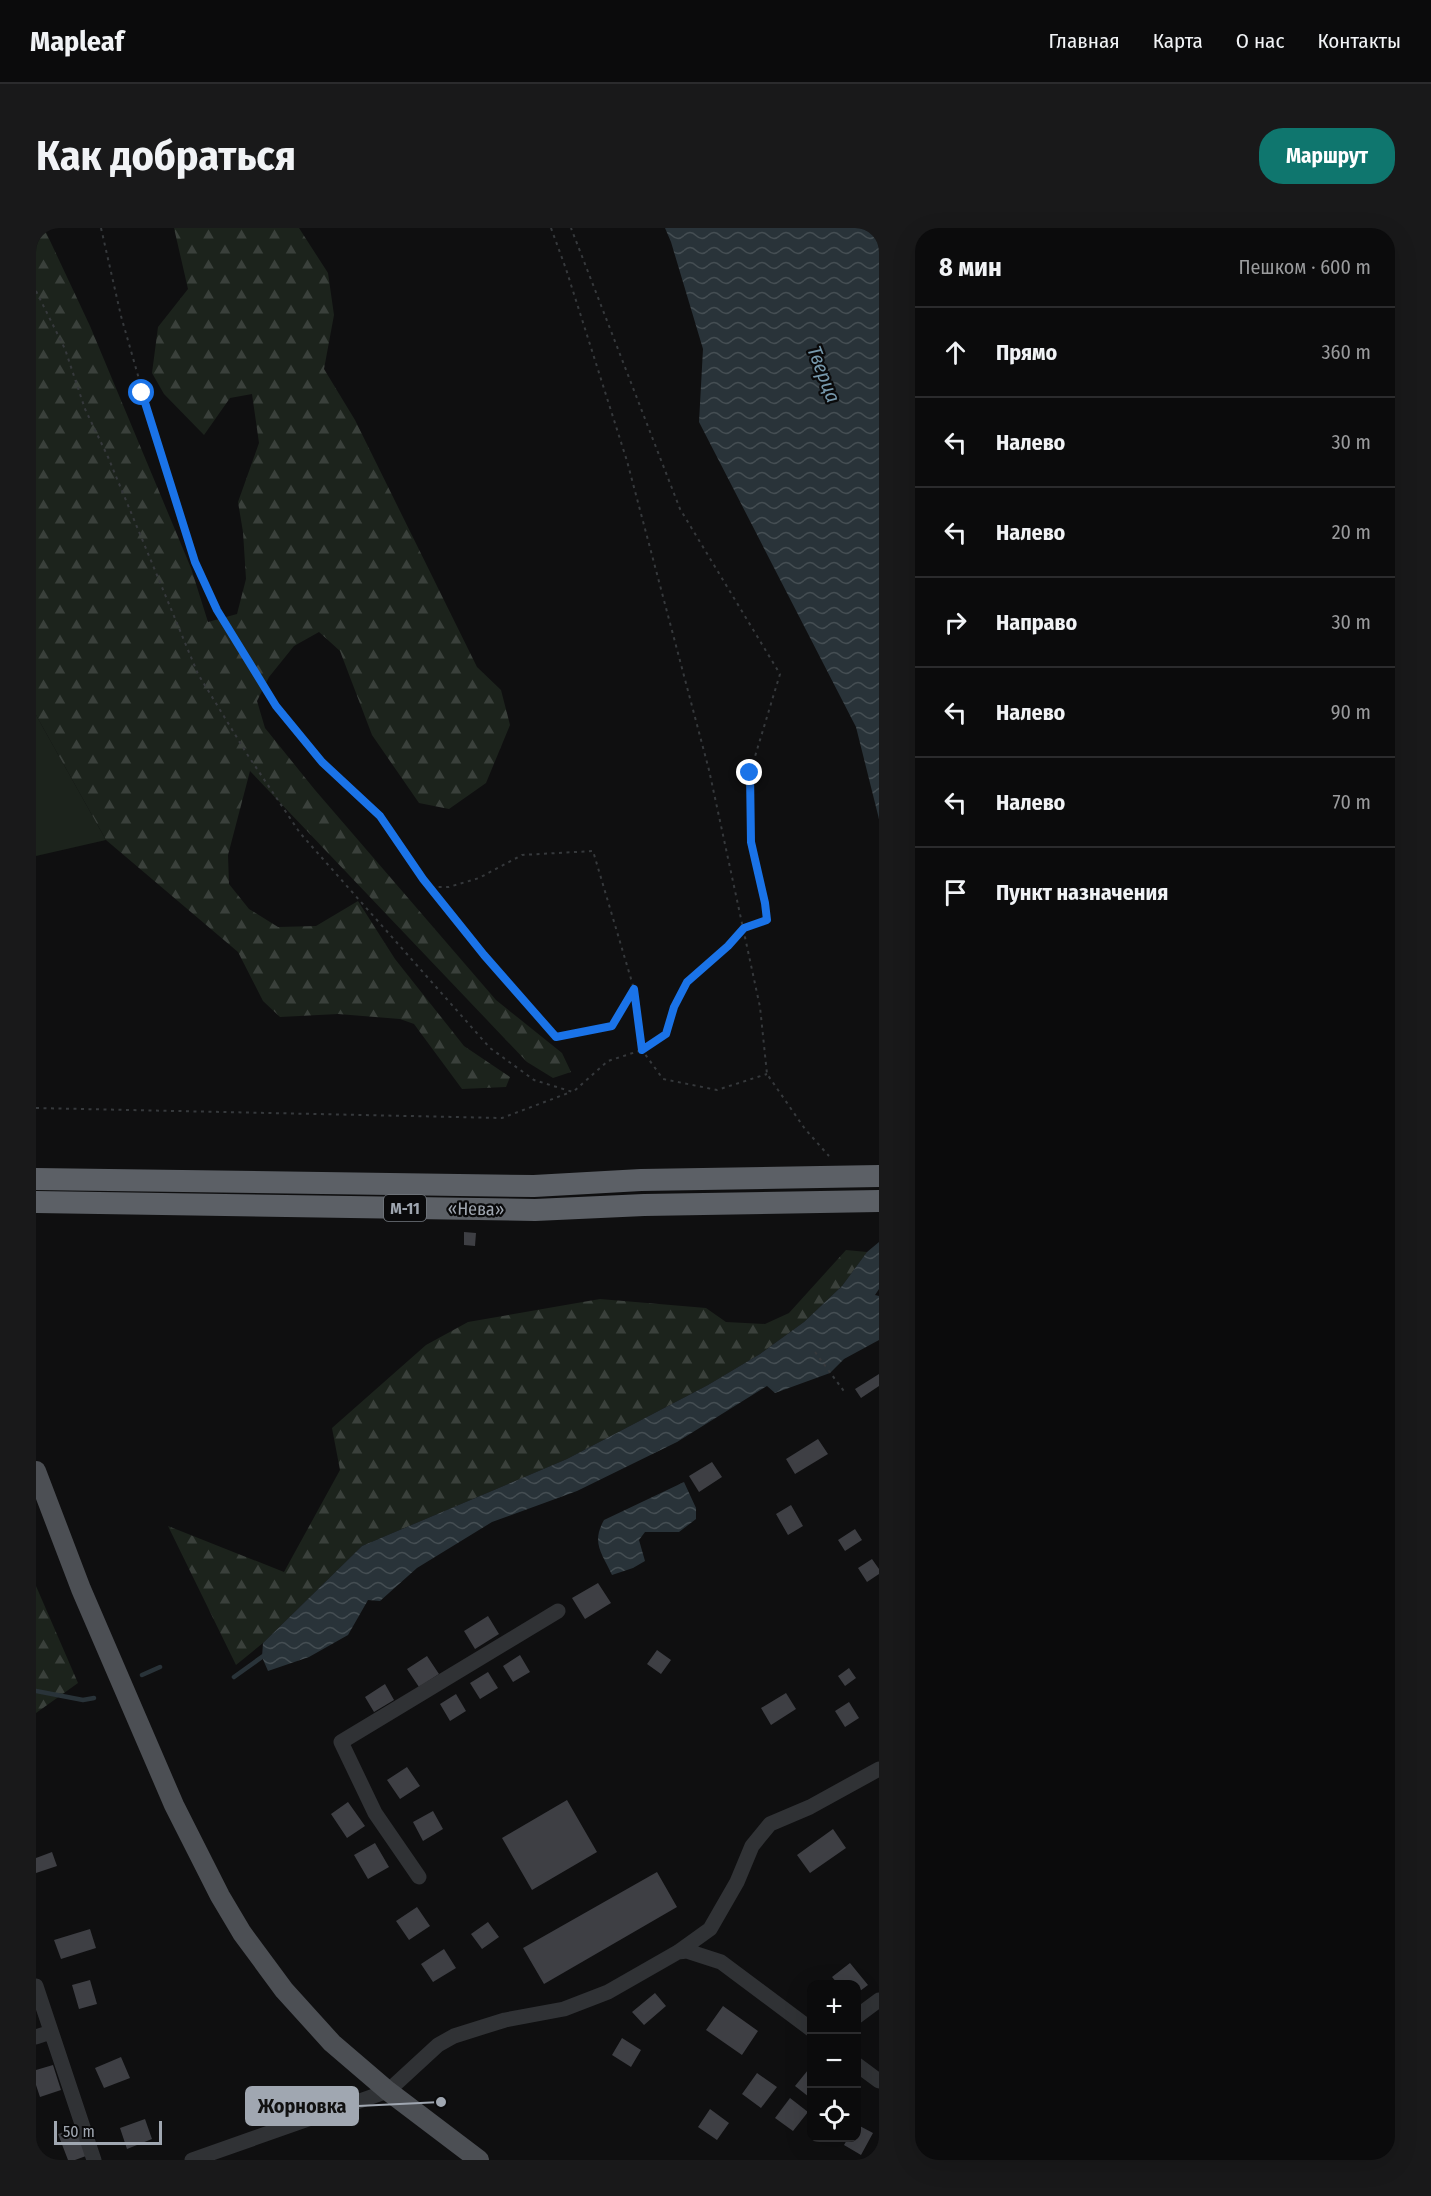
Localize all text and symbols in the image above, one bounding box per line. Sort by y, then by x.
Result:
text: Mapleaf [30,25,124,58]
text: Главная [1049,28,1120,54]
text: Карта [1153,28,1203,54]
text: О нас [1236,28,1284,54]
text: Контакты [1317,28,1401,54]
button: Маршрут [1259,128,1395,184]
text: Как добраться [36,131,296,181]
text: 8 мин [939,252,1002,283]
text: Пешком · 600 m [1238,255,1371,279]
icon: ahead [939,336,972,369]
text: Прямо [996,339,1057,366]
text: 360 m [1322,340,1371,364]
water label: Тверца [802,342,846,406]
route start [128,379,154,405]
icon: left [939,426,972,459]
text: Налево [996,429,1065,456]
text: 30 m [1331,430,1371,454]
icon: left [939,516,972,549]
text: Налево [996,519,1065,546]
text: 20 m [1332,520,1371,544]
icon: right [939,606,972,639]
text: Направо [996,609,1077,636]
text: 30 m [1331,610,1371,634]
icon: left [939,696,972,729]
text: Налево [996,699,1065,726]
text: 90 m [1331,700,1371,724]
route end [736,759,762,785]
icon: left [939,786,972,819]
text: Налево [996,789,1065,816]
text: 70 m [1333,790,1371,814]
icon: arrive [939,876,972,909]
text: Пункт назначения [996,879,1168,906]
road number: М-11 [384,1195,426,1221]
street label: «Нева» [447,1198,505,1220]
map controls [807,1980,861,2142]
button: + [807,1980,861,2034]
button: − [807,2034,861,2088]
callout: Жорновка [246,2087,358,2125]
button: locate [807,2088,861,2142]
text: Жорновка [257,2094,346,2118]
scale bar [54,2118,162,2146]
text: 50 m [63,2122,95,2141]

